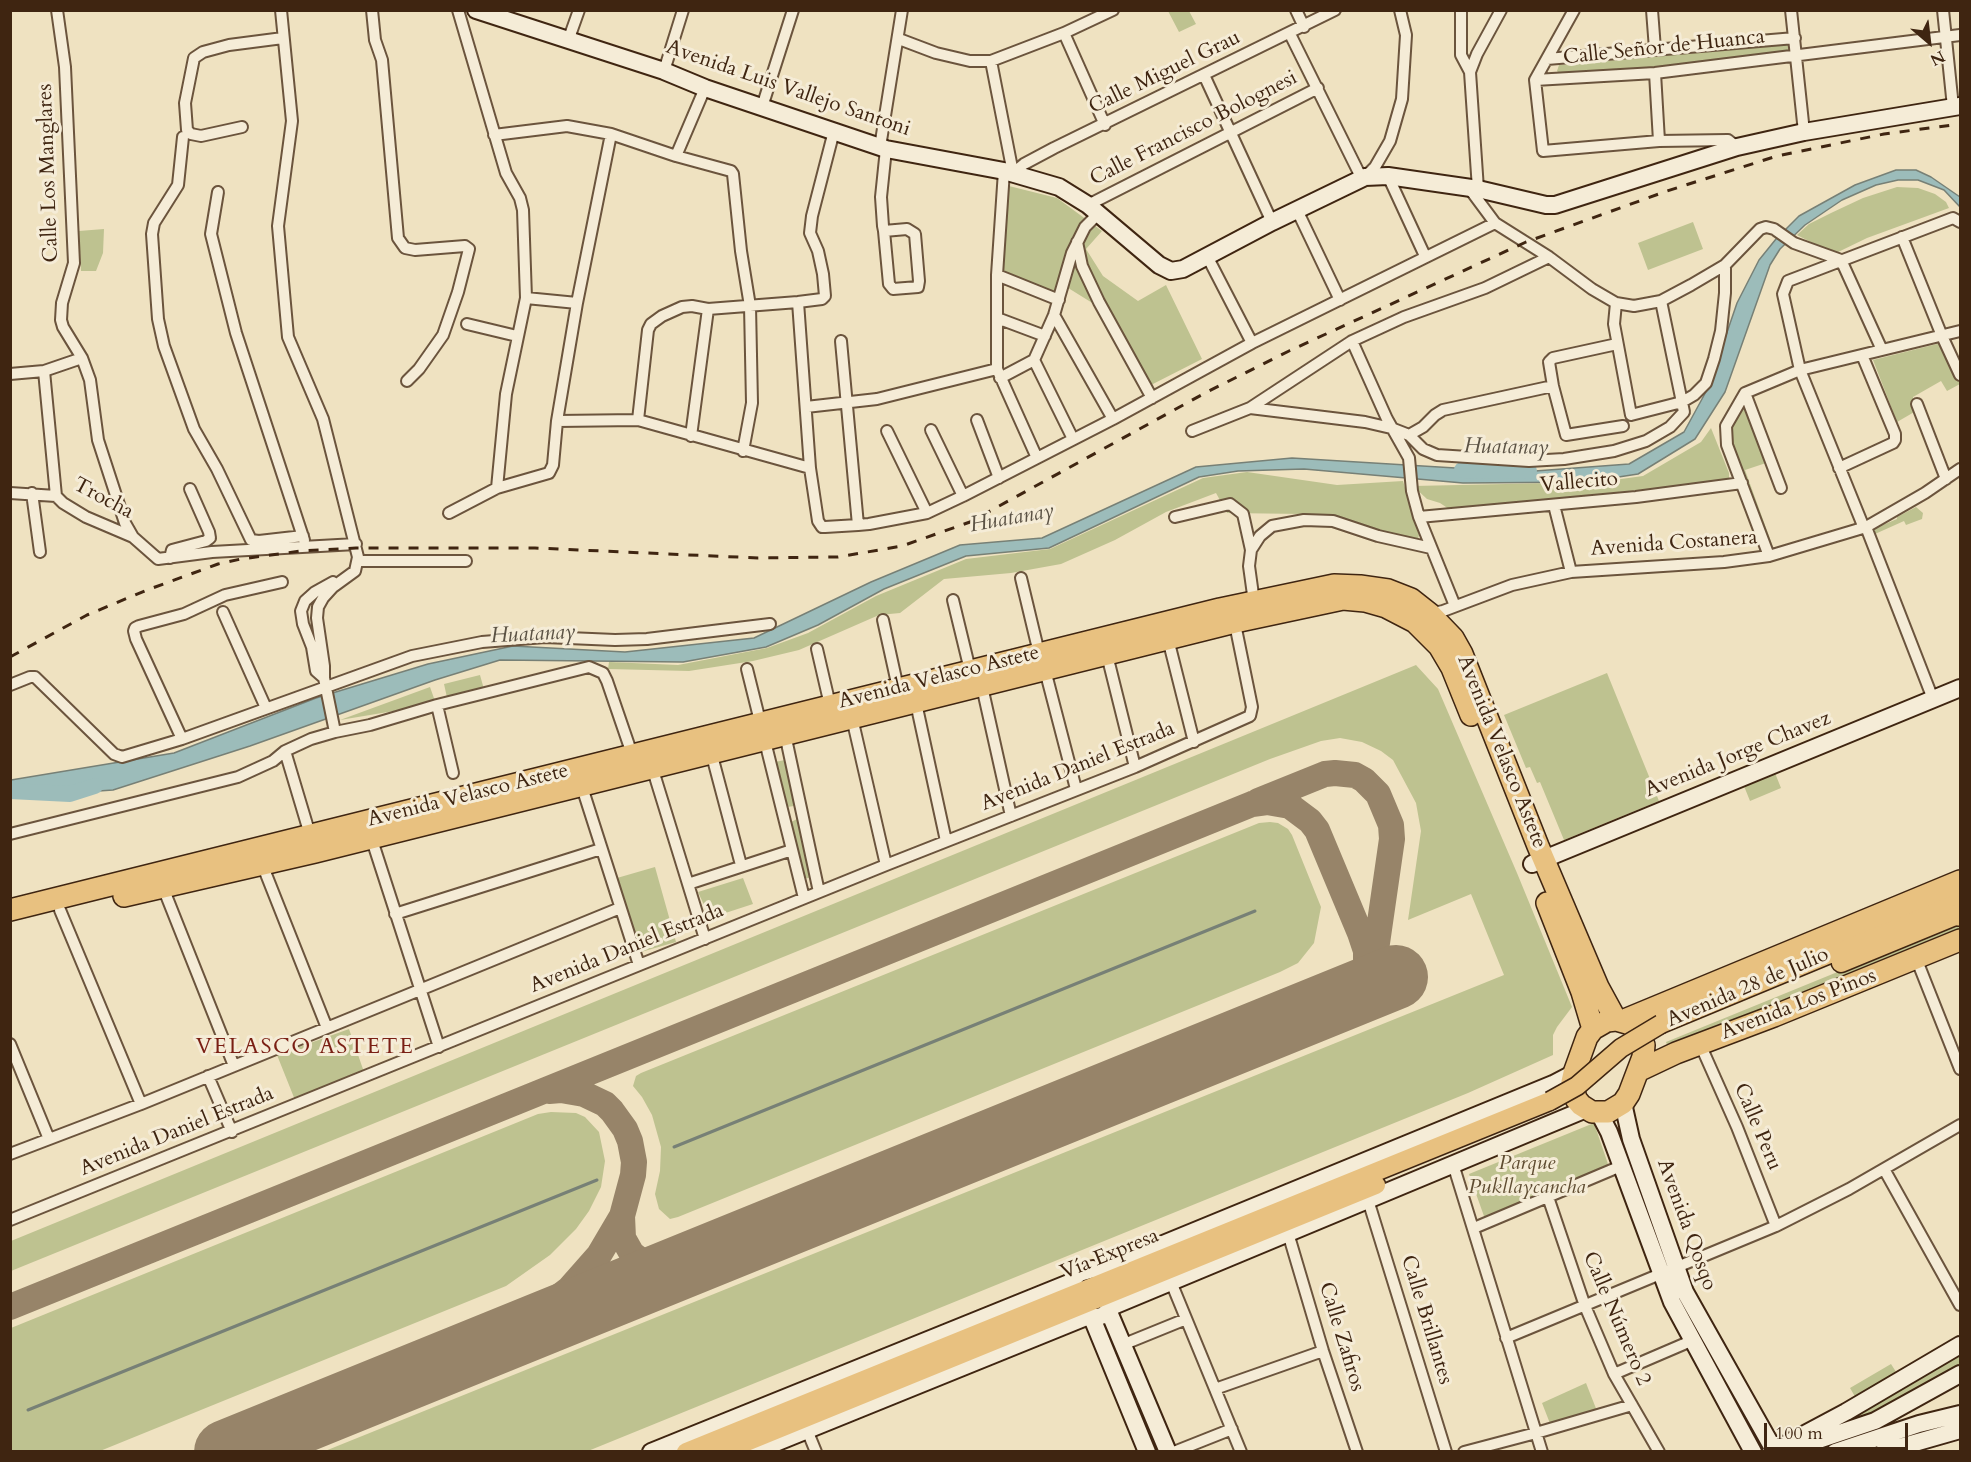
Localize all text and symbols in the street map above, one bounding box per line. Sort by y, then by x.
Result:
north arrow [1899,12,1959,72]
street label: Calle Miguel Grau [1085,25,1245,121]
street label: Calle Señor de Huanca [1562,25,1766,71]
street label: Avenida Luis Vallejo Santoni [663,35,913,143]
text: N [1926,45,1949,71]
street label: Calle Francisco Bolognesi [1086,66,1302,192]
street label: Calle Los Manglares [33,83,65,263]
water label: Huatanay [1463,434,1549,462]
street label: Vallecito [1539,467,1619,499]
street label: Trocha [69,473,137,525]
water label: Huatanay [968,499,1056,539]
street label: Avenida Costanera [1590,526,1758,562]
water label: Huatanay [490,620,576,650]
street label: Avenida Velasco Astete [836,641,1042,715]
street label: Avenida Velasco Astete [1451,652,1551,852]
street label: Avenida Jorge Chavez [1641,706,1835,804]
street label: Avenida Daniel Estrada [977,717,1179,817]
street label: Avenida Velasco Astete [365,759,571,833]
street label: Avenida Daniel Estrada [526,899,728,999]
street label: Avenida 28 de Julio [1663,942,1833,1034]
street label: Avenida Los Pinos [1718,964,1880,1046]
district label: VELASCO ASTETE [196,1035,414,1061]
street label: Calle Peru [1727,1080,1787,1174]
street label: Avenida Daniel Estrada [76,1082,278,1182]
park label: Parque Pukllaycancha [1468,1151,1586,1201]
street label: Avenida Qosqo [1651,1156,1721,1294]
street label: Vía Expresa [1057,1224,1163,1286]
street label: Calle Número 2 [1576,1248,1656,1390]
street label: Calle Brillantes [1394,1252,1458,1388]
street label: Calle Zafiros [1312,1279,1370,1395]
scale bar [1767,1411,1911,1449]
text: 100 m [1775,1421,1823,1446]

